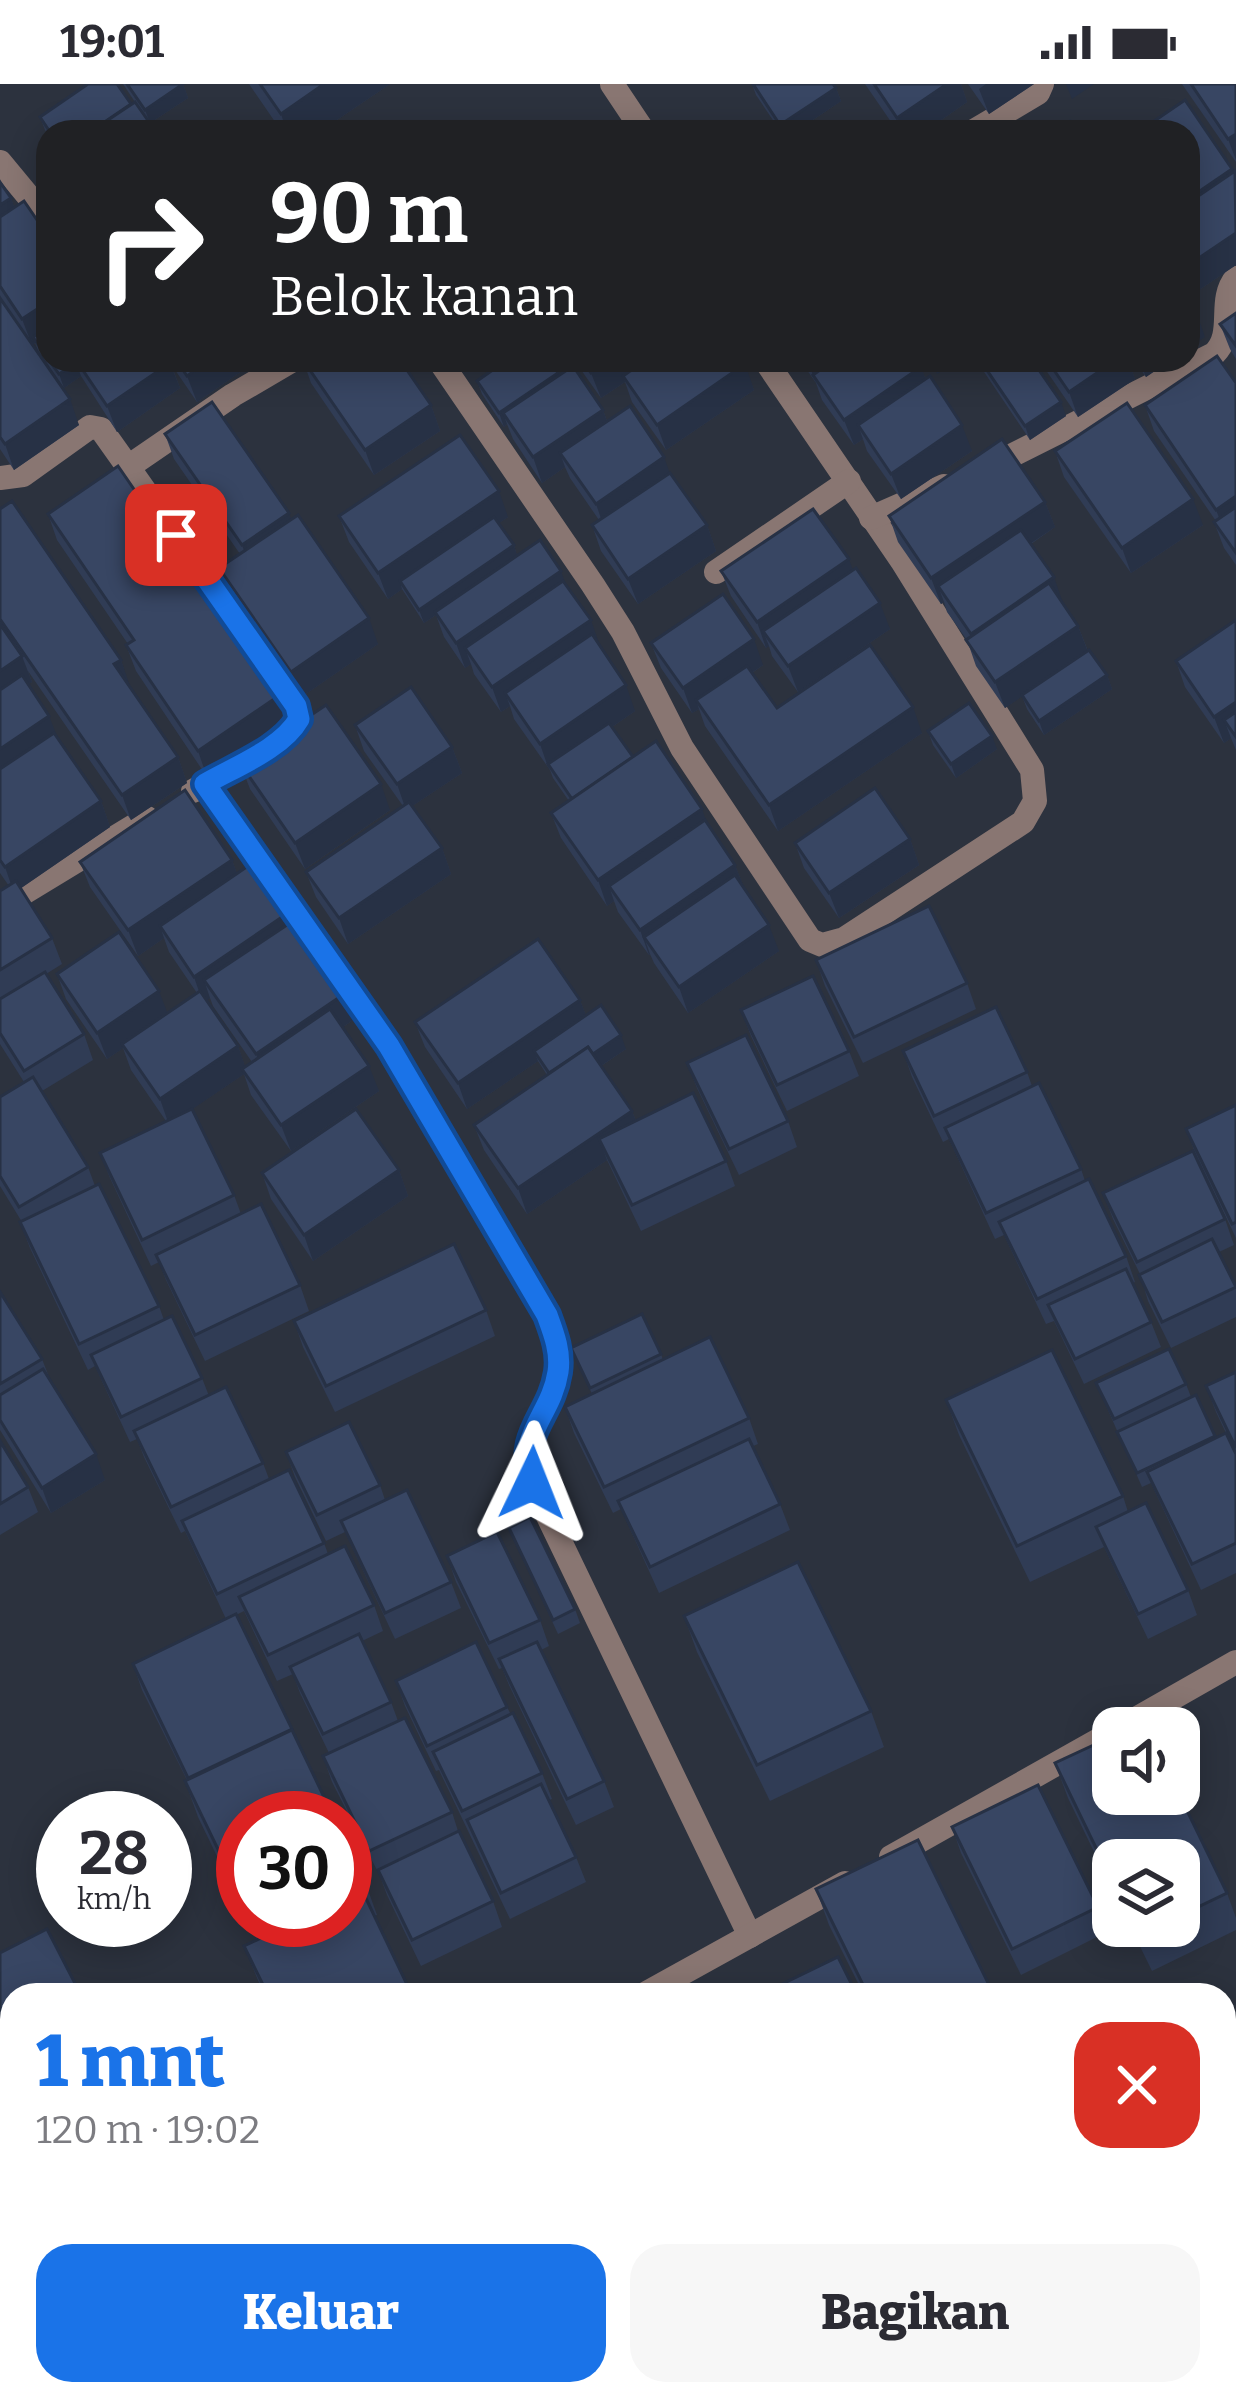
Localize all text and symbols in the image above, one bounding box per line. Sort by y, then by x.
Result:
text: 19:01 [60,15,164,69]
text: 90 m [270,163,468,264]
icon: right [72,168,228,324]
text: Belok kanan [270,265,578,329]
pin [125,484,227,586]
icon: arrive [143,502,209,568]
position arrow [469,1420,595,1546]
map controls [1092,1707,1200,1947]
button: sound [1092,1707,1200,1815]
speed limit sign: 30 [216,1791,372,1947]
text: 28 [79,1818,149,1890]
button: layers [1092,1839,1200,1947]
text: km/h [77,1881,151,1917]
text: 1 mnt [36,2019,225,2105]
button: close [1074,2022,1200,2148]
text: 120 m · 19:02 [36,2107,260,2153]
button: Keluar [36,2244,606,2382]
button: Bagikan [630,2244,1200,2382]

